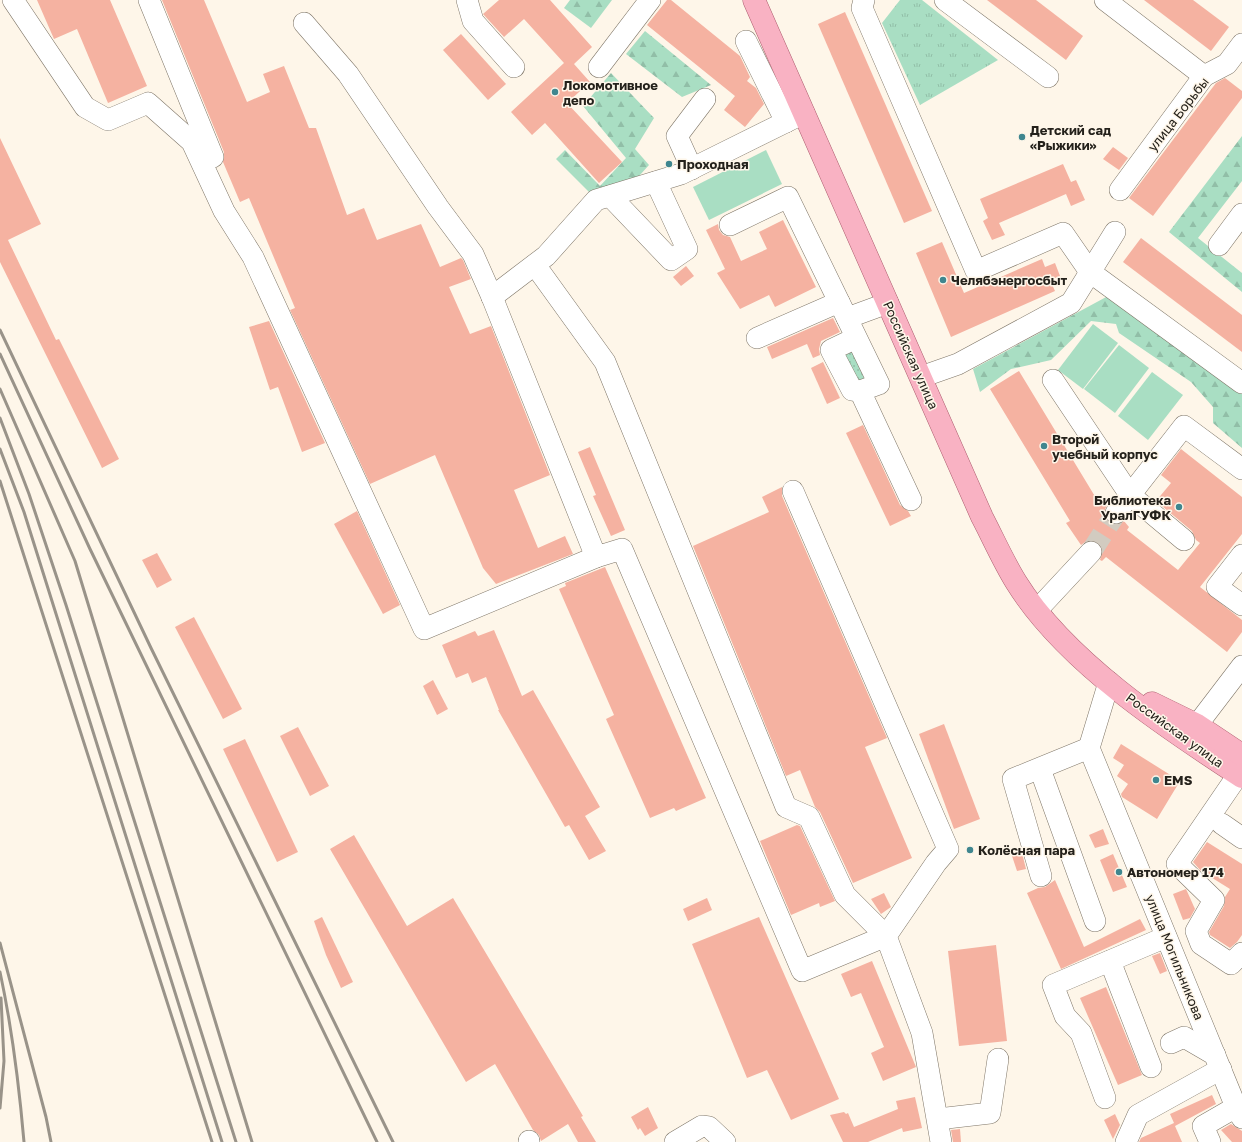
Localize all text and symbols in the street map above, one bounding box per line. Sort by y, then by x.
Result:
street label: улица Борьбы [1144,74,1212,154]
place label: Локомотивное депо [563,77,658,108]
marker: Локомотивное депо [550,87,560,97]
place label: Детский сад «Рыжики» [1030,122,1111,153]
marker: Детский сад «Рыжики» [1017,132,1027,142]
place label: Проходная [677,156,749,172]
marker: Проходная [664,159,674,169]
place label: Челябэнергосбыт [951,272,1068,288]
marker: Челябэнергосбыт [938,275,948,285]
street label: Российская улица [880,298,942,412]
place label: Второй учебный корпус [1052,431,1158,462]
marker: Второй учебный корпус [1039,441,1049,451]
place label: Библиотека УралГУФК [1094,492,1171,523]
marker: Библиотека УралГУФК [1174,502,1184,512]
street label: Российская улица [1123,689,1227,771]
place label: EMS [1164,772,1193,788]
marker: EMS [1151,775,1161,785]
place label: Колёсная пара [978,842,1076,858]
marker: Колёсная пара [965,845,975,855]
place label: Автономер 174 [1127,864,1224,880]
marker: Автономер 174 [1114,867,1124,877]
street label: улица Могильникова [1142,892,1208,1022]

